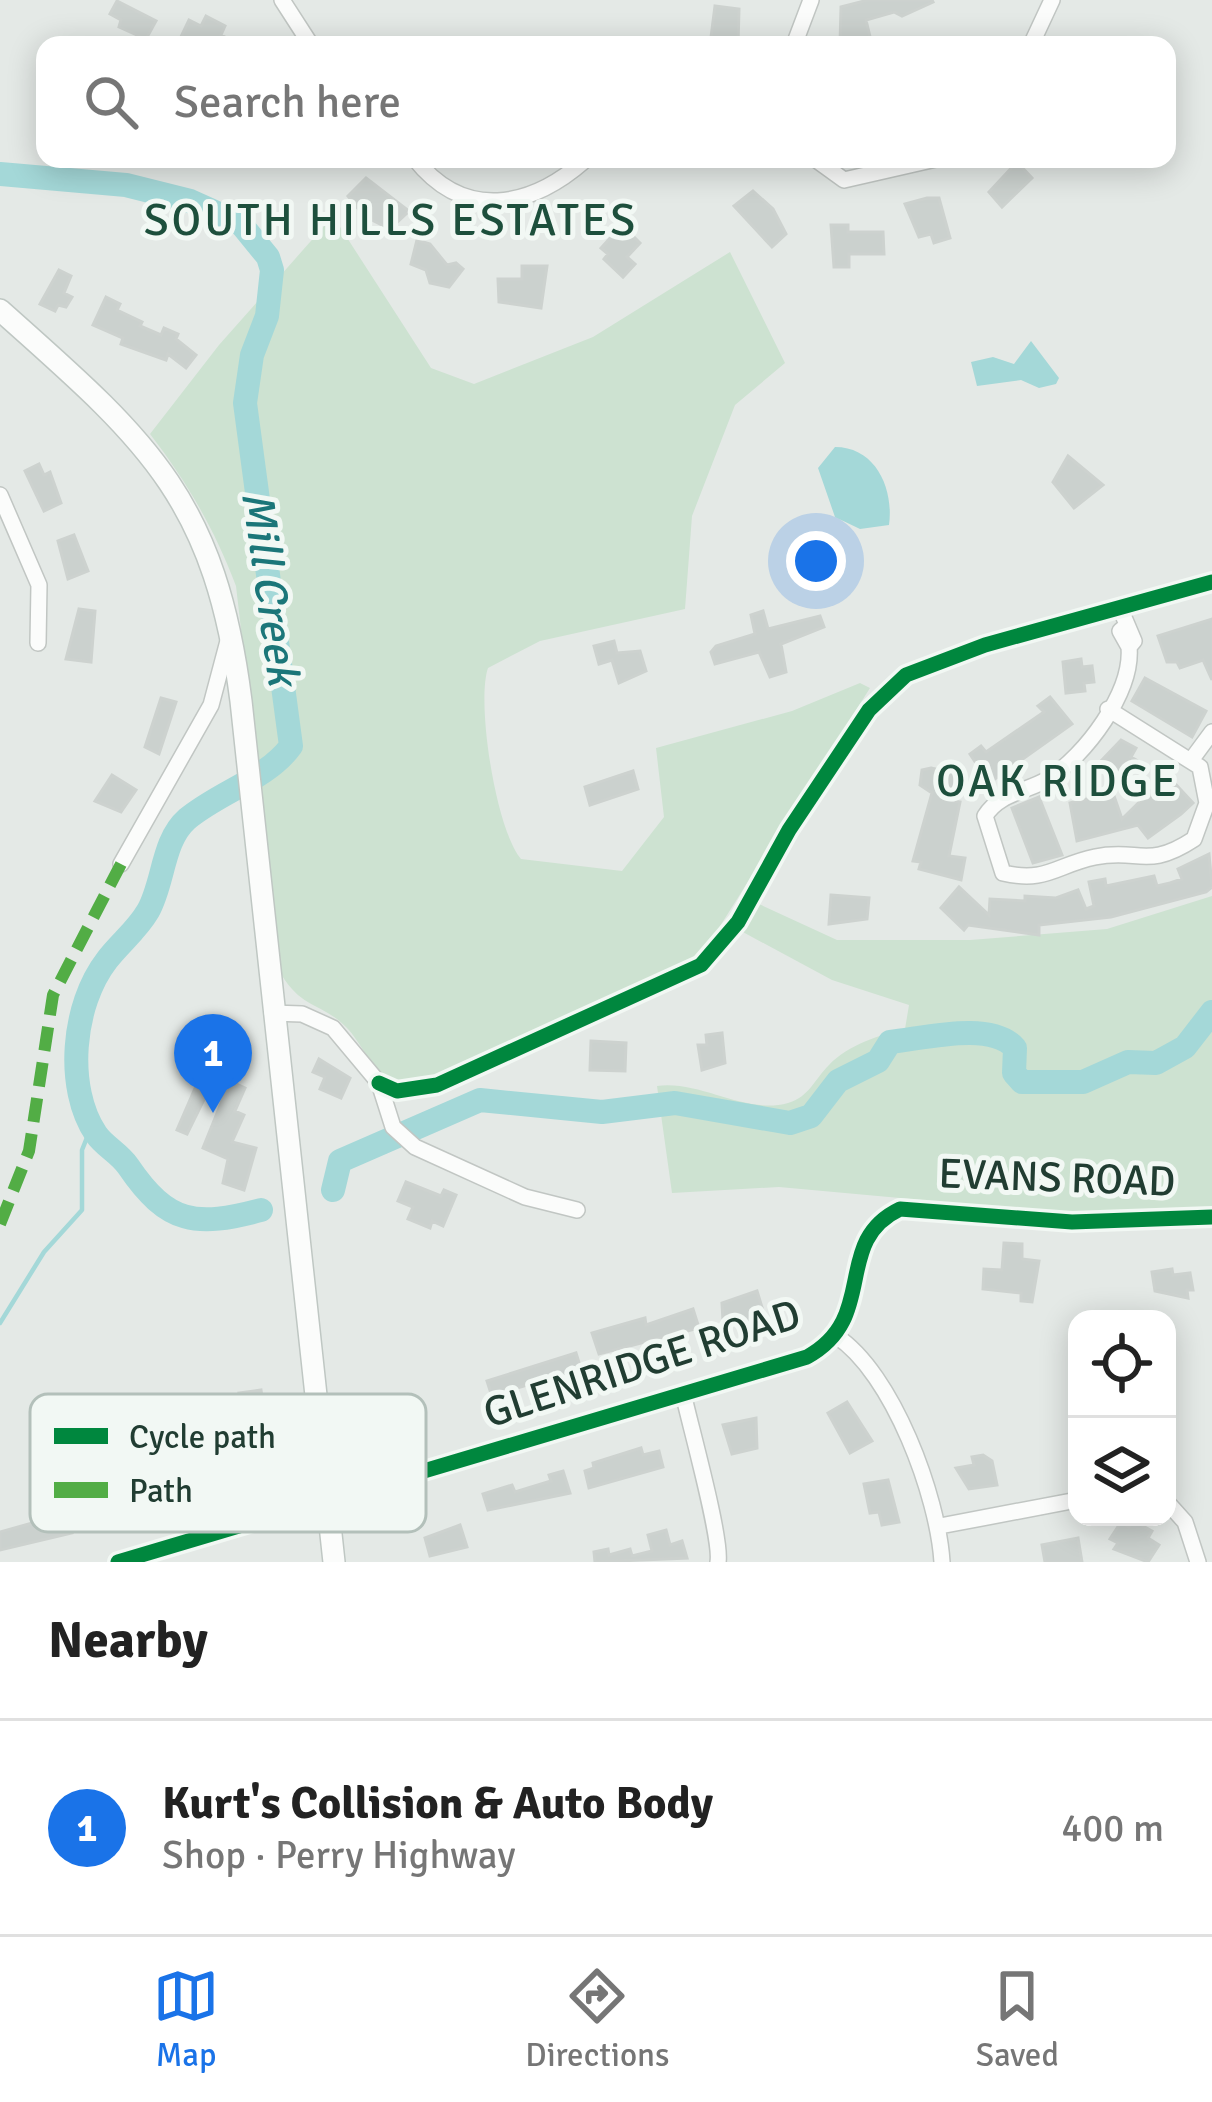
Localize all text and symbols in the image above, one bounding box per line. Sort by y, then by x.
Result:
search box [36,36,1176,168]
icon: search [78,69,144,135]
text: Search here [174,75,401,130]
district label: SOUTH HILLS ESTATES [144,193,638,248]
water label: Mill Creek [229,488,311,692]
your location [786,531,846,591]
district label: OAK RIDGE [936,754,1180,809]
pin: 1 [174,1014,252,1113]
street label: EVANS ROAD [938,1148,1176,1208]
street label: GLENRIDGE ROAD [477,1289,807,1439]
map controls [1068,1310,1176,1526]
button: locate [1068,1310,1176,1418]
legend [30,1394,426,1532]
text: Cycle path [129,1417,276,1458]
button: layers [1068,1418,1176,1526]
text: Path [129,1471,193,1512]
text: Nearby [48,1609,208,1672]
text: Kurt's Collision & Auto Body [162,1776,713,1831]
text: 1 [76,1804,98,1852]
text: 400 m [1061,1804,1164,1852]
text: Shop · Perry Highway [162,1831,515,1879]
tab: Map [153,1963,219,2076]
tab: Directions [525,1963,670,2076]
tab: Saved [976,1963,1059,2076]

